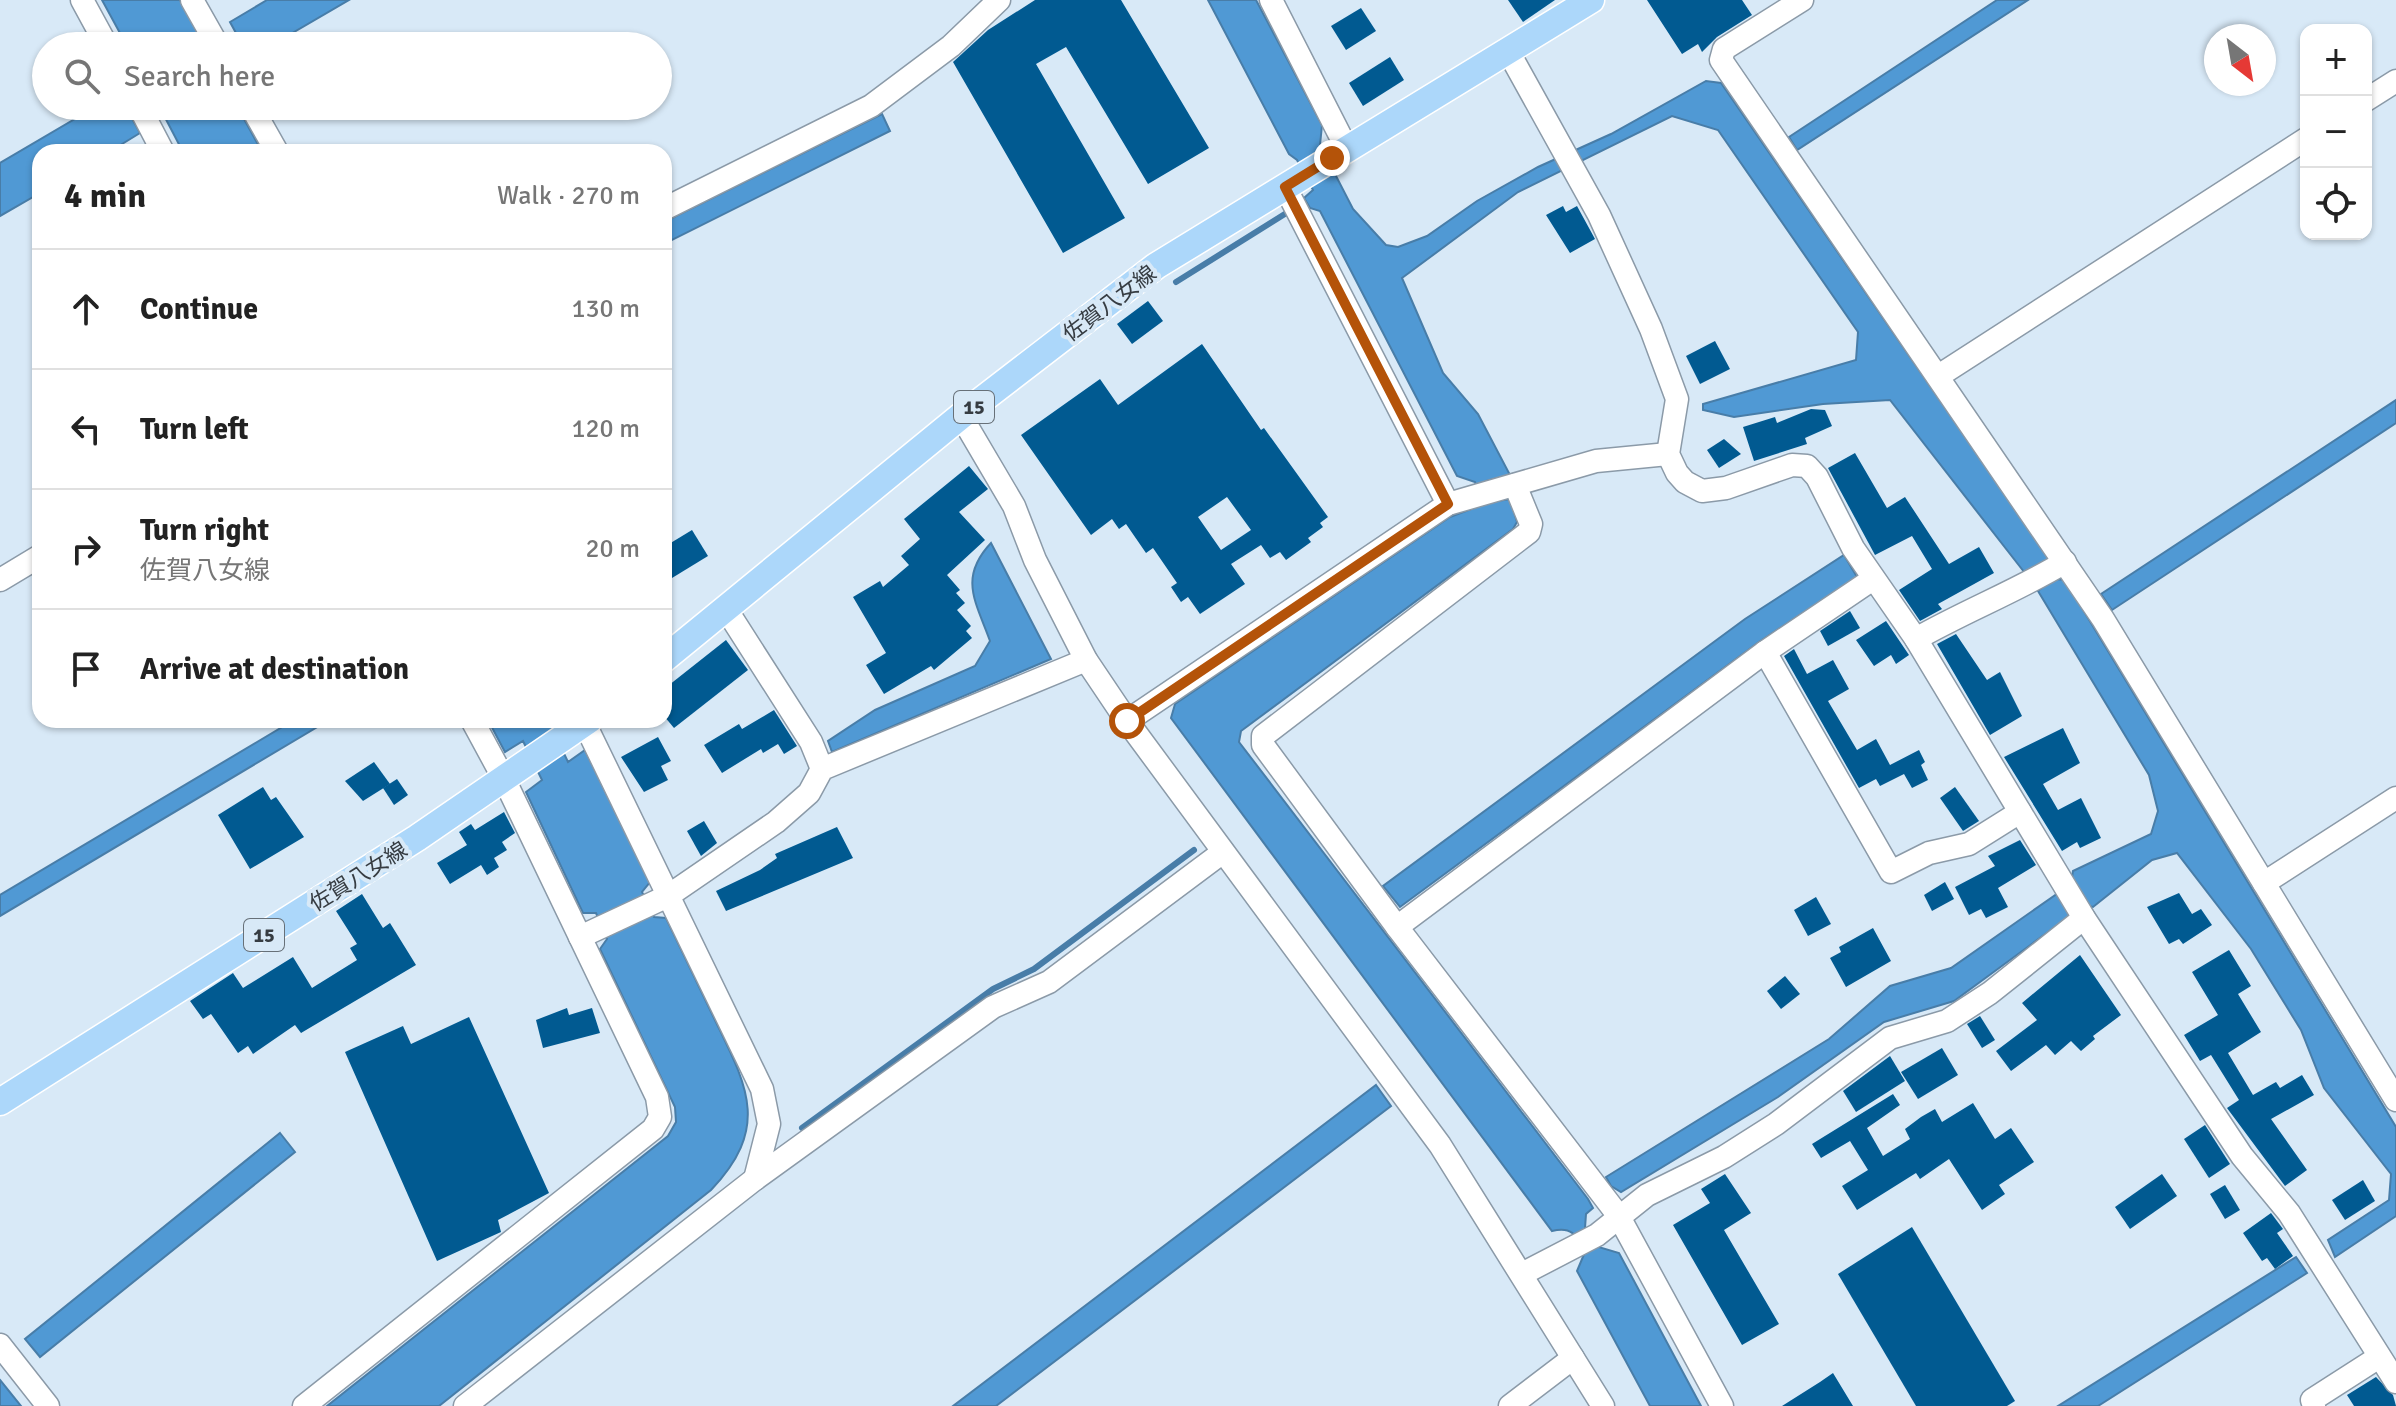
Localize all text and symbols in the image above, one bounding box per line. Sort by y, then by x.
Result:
north arrow [2204,24,2276,96]
map controls [2300,24,2372,240]
button: + [2300,24,2372,96]
search box [32,32,672,120]
icon: search [60,54,104,98]
text: Search here [124,58,275,95]
button: − [2300,96,2372,168]
route end [1314,140,1350,176]
button: locate [2300,168,2372,240]
text: 4 min [64,175,146,217]
text: Walk · 270 m [497,180,640,212]
street label: 佐賀八女線 [1057,260,1161,347]
icon: ahead [64,287,108,331]
text: Continue [140,291,258,328]
text: 130 m [571,293,640,325]
road number: 15 [954,391,994,423]
icon: left [64,407,108,451]
text: Turn left [140,411,249,448]
text: 120 m [571,413,640,445]
text: Turn right [140,512,269,549]
icon: right [64,527,108,571]
text: 20 m [585,533,640,565]
text: 佐賀八女線 [140,555,270,587]
icon: arrive [64,647,108,691]
text: Arrive at destination [140,651,409,688]
route start [1109,703,1145,739]
street label: 佐賀八女線 [304,836,412,917]
road number: 15 [244,919,284,951]

